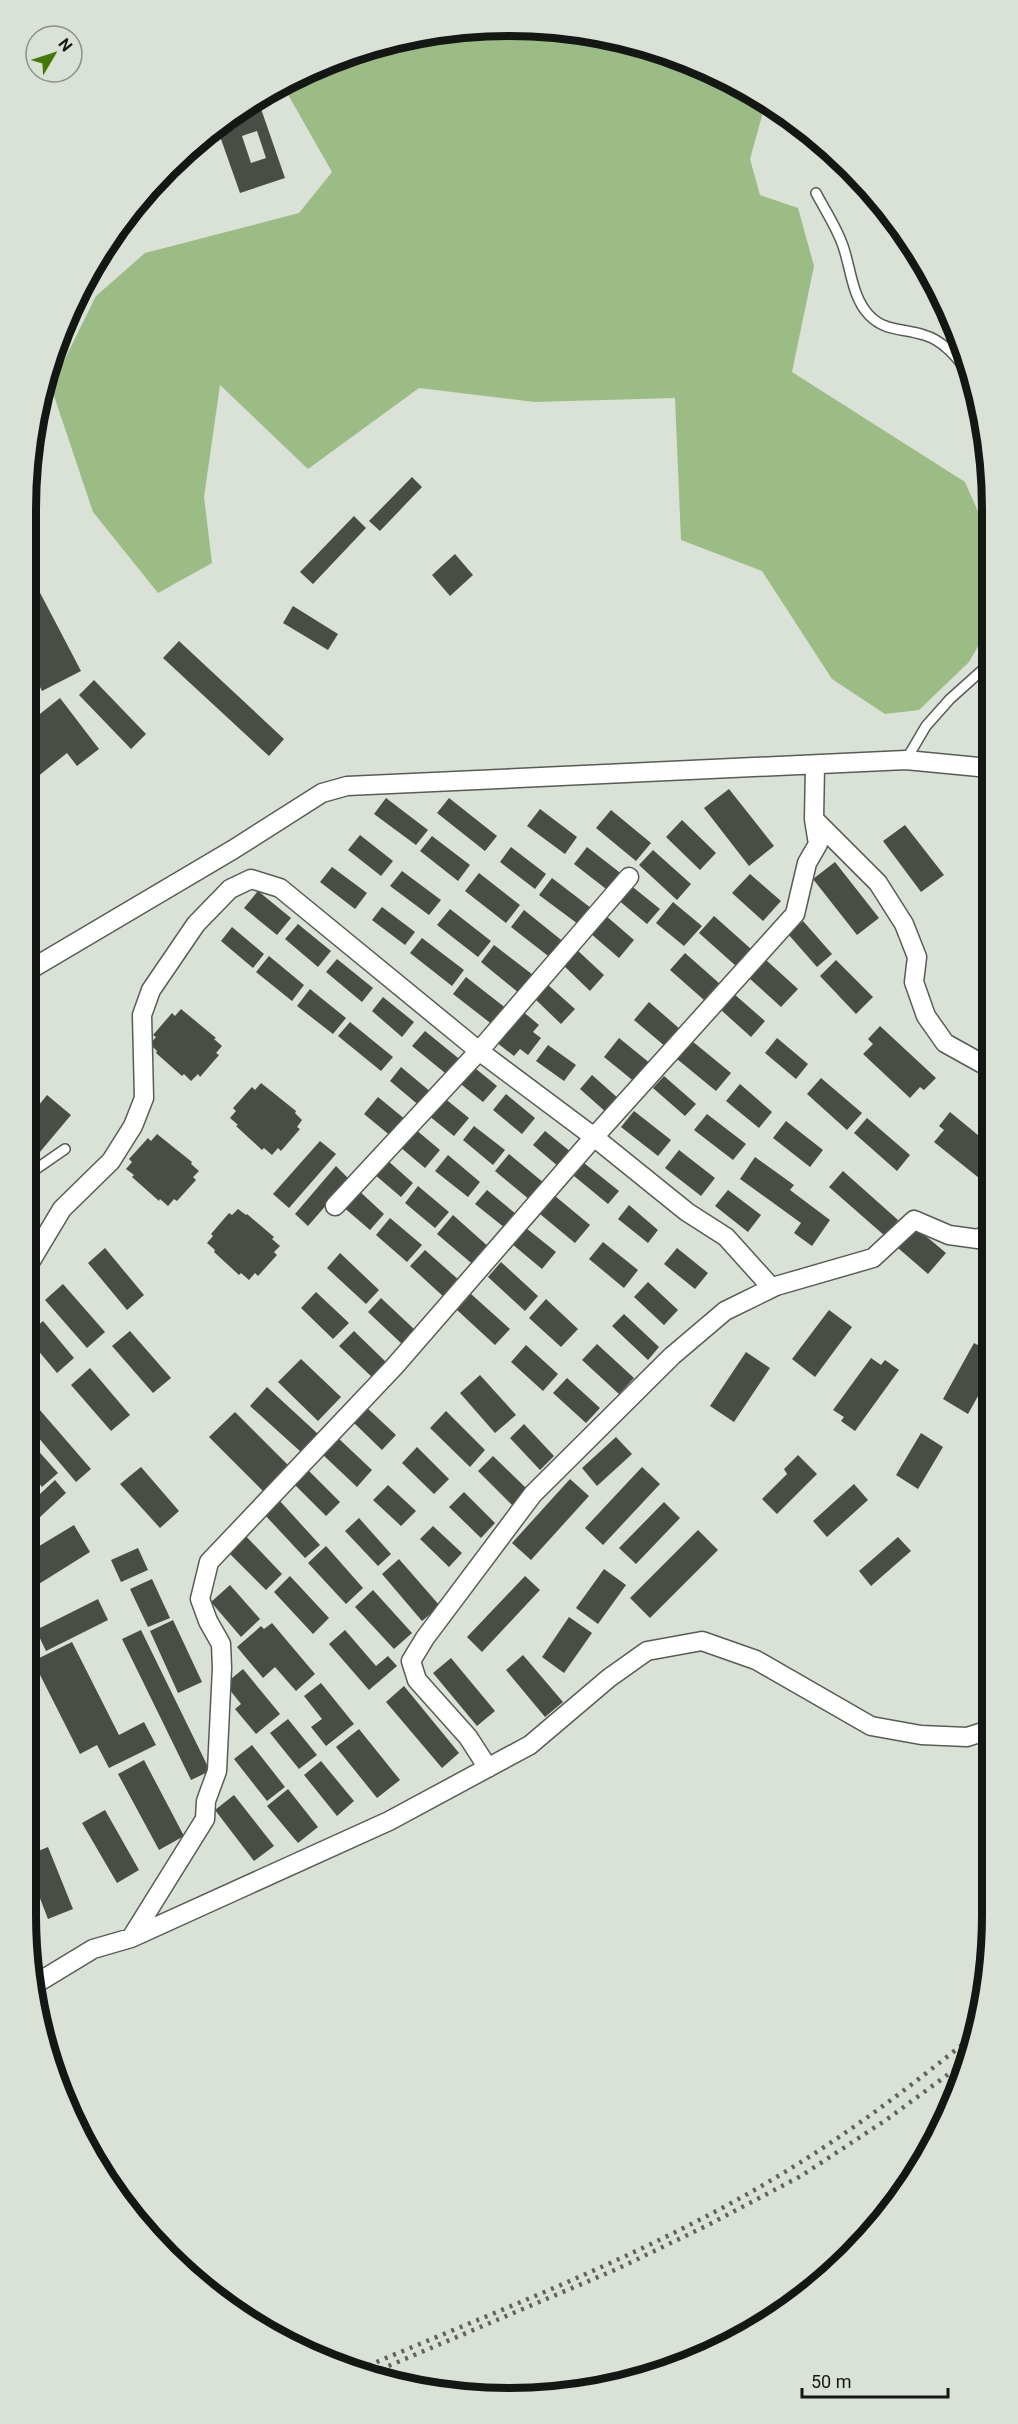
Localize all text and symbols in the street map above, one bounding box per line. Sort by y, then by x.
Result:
north arrow [24,24,84,84]
text: N [54,35,76,55]
scale bar [802,2361,948,2399]
text: 50 m [811,2371,851,2392]

